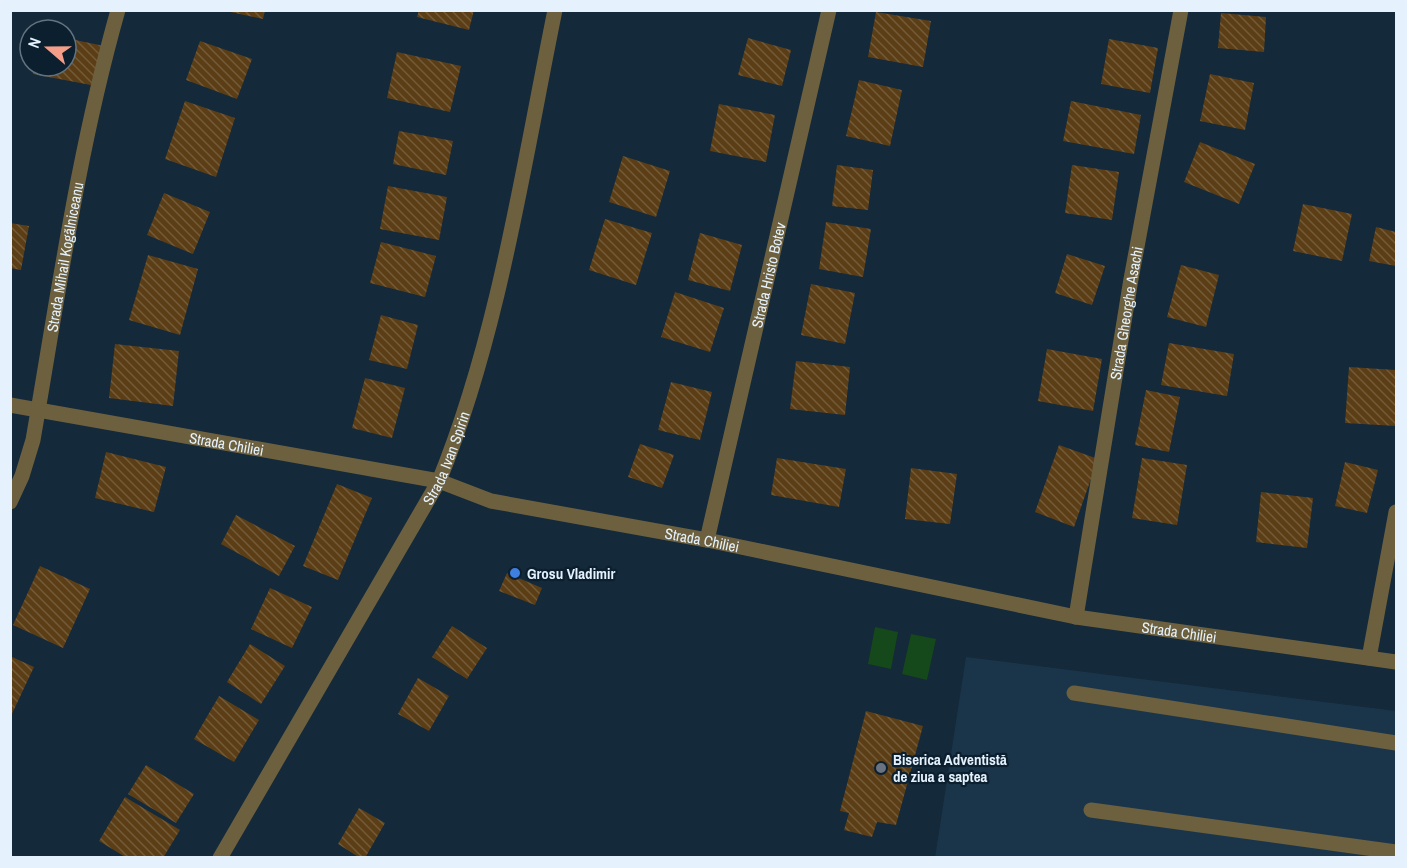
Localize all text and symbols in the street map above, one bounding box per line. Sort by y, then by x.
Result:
north arrow [18,18,78,78]
text: N [22,35,46,51]
street label: Strada Mihail Kogălniceanu [41,180,88,333]
street label: Strada Hristo Botev [746,219,790,330]
street label: Strada Gheorghe Asachi [1104,245,1147,381]
street label: Strada Ivan Spirin [417,409,474,508]
street label: Strada Chiliei [188,426,266,460]
street label: Strada Chiliei [663,522,741,557]
place label: Grosu Vladimir [527,563,615,584]
marker: Grosu Vladimir [508,566,522,580]
street label: Strada Chiliei [1140,616,1218,647]
place label: Biserica Adventistă de ziua a saptea [893,749,1007,787]
marker: Biserica Adventistă de ziua a saptea [874,761,888,775]

